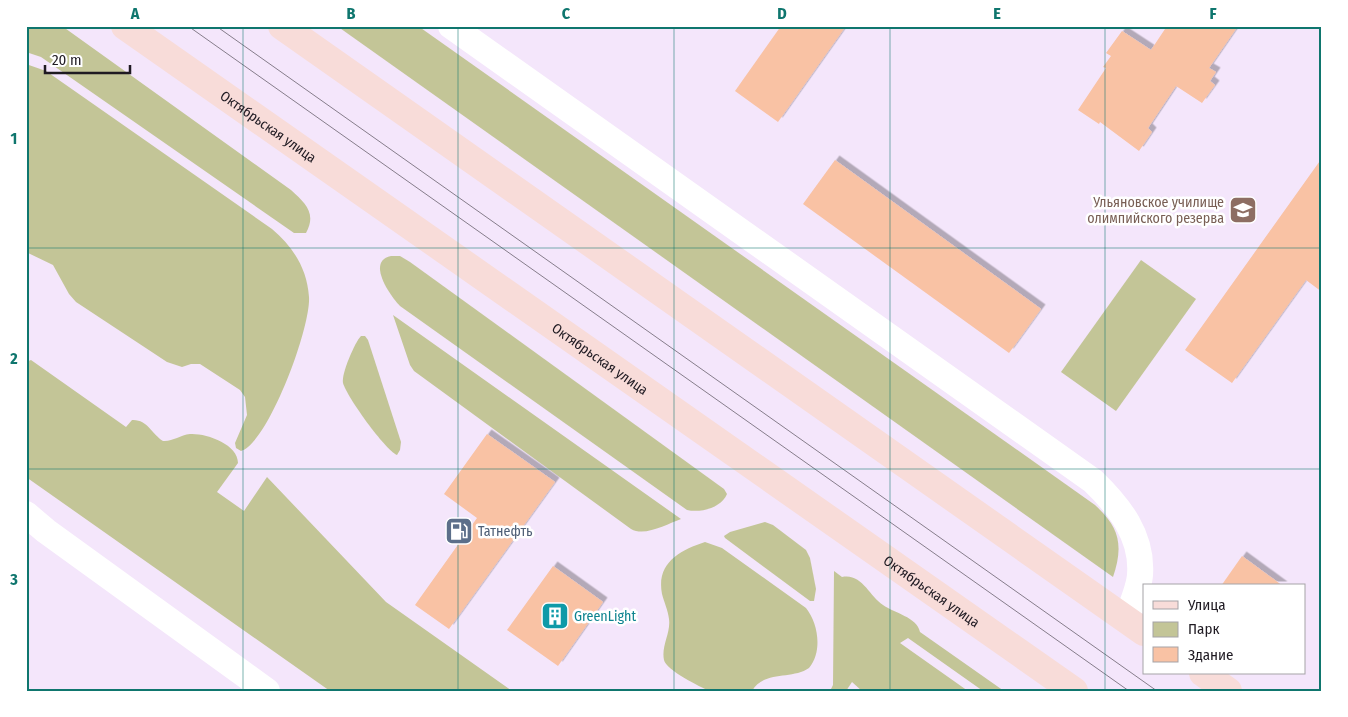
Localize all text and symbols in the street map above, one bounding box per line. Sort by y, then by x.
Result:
text: A [130,4,140,23]
text: B [347,4,356,23]
text: C [562,4,571,23]
text: D [777,4,787,23]
text: E [993,4,1001,23]
text: F [1209,4,1217,23]
scale bar [45,42,130,74]
text: 20 m [52,51,82,69]
street label: Октябрьская улица [217,87,320,166]
text: 1 [11,129,17,148]
place label: Ульяновское училище олимпийского резерва [1087,194,1224,227]
school or university icon: Ульяновское училище олимпийского резерва [1228,195,1258,225]
street label: Октябрьская улица [549,319,651,398]
text: 2 [9,349,18,368]
fuel station icon: Татнефть [444,516,474,546]
place label: Татнефть [478,523,533,540]
street label: Октябрьская улица [880,552,983,631]
text: 3 [9,570,18,589]
legend [1143,584,1306,674]
text: Улица [1187,596,1226,614]
building icon: GreenLight [540,601,570,631]
place label: GreenLight [574,608,636,625]
text: Парк [1188,620,1219,638]
text: Здание [1188,646,1234,664]

